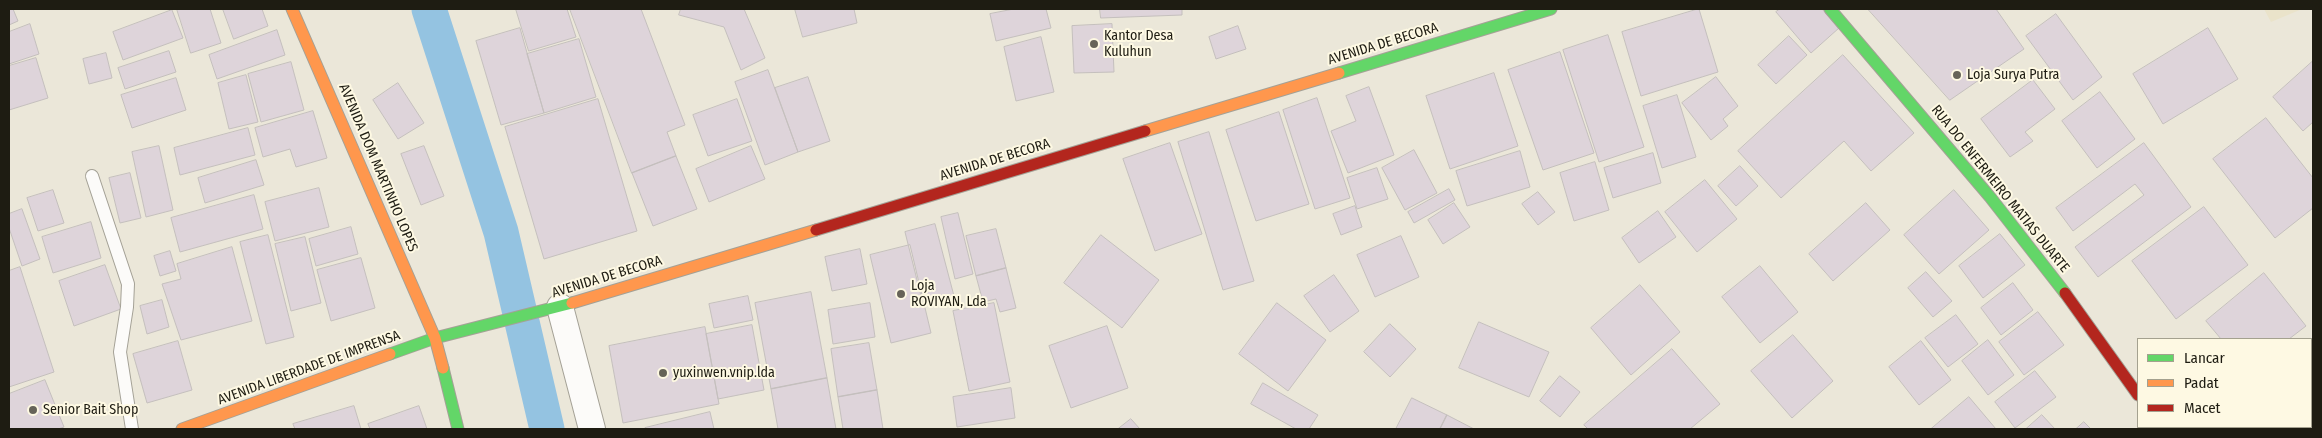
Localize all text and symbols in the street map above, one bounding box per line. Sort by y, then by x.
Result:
street label: AVENIDA DE BECORA [1326,19,1440,69]
place label: Kantor Desa Kuluhun [1104,28,1173,60]
marker: Kantor Desa Kuluhun [1088,38,1100,50]
place label: Loja Surya Putra [1967,67,2059,83]
marker: Loja Surya Putra [1951,69,1963,81]
street label: AVENIDA DOM MARTINHO LOPES [335,82,421,254]
street label: RUA DO ENFERMEIRO MATIAS DUARTE [1927,102,2073,276]
street label: AVENIDA DE BECORA [938,135,1052,185]
street label: AVENIDA DE BECORA [550,252,664,302]
place label: Loja ROVIYAN, Lda [911,278,987,310]
marker: Loja ROVIYAN, Lda [895,288,907,300]
street label: AVENIDA LIBERDADE DE IMPRENSA [216,327,402,409]
legend [2137,338,2312,428]
text: Lancar [2184,349,2225,367]
place label: yuxinwen.vnip.lda [673,365,775,381]
marker: yuxinwen.vnip.lda [657,367,669,379]
text: Padat [2184,374,2219,392]
text: Macet [2184,399,2220,417]
place label: Senior Bait Shop [43,402,138,418]
marker: Senior Bait Shop [27,404,39,416]

